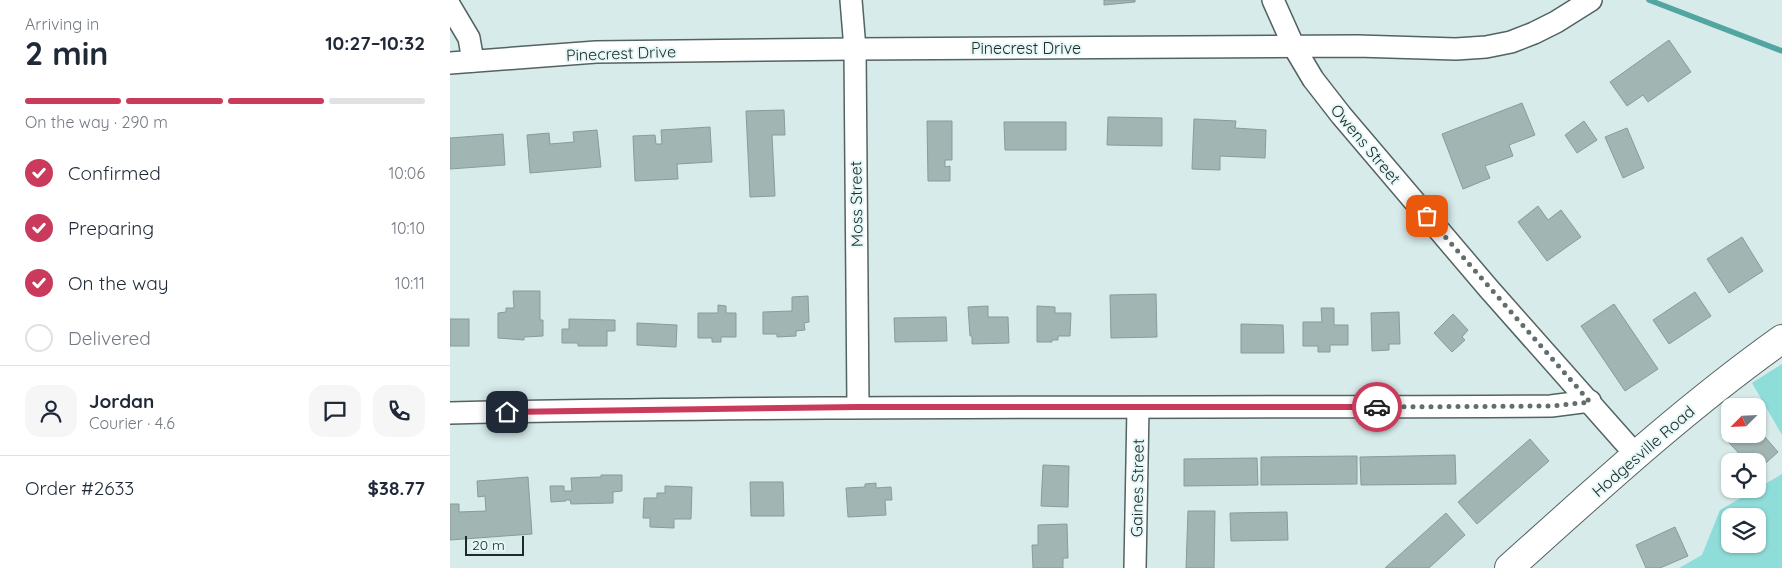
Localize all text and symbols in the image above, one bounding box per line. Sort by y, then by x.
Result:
text: Arriving in [25,14,99,34]
text: 10:27–10:32 [325,31,425,55]
text: 2 min [25,33,108,73]
street label: Pinecrest Drive [971,38,1081,58]
street label: Pinecrest Drive [566,41,676,65]
street label: Owens Street [1327,100,1405,188]
text: On the way · 290 m [25,112,168,132]
icon: check [25,159,53,187]
text: Confirmed [68,161,161,185]
street label: Moss Street [845,161,867,247]
text: 10:06 [388,163,425,183]
pin [1406,195,1448,237]
icon: bag [1413,202,1441,230]
icon: check [25,214,53,242]
text: Preparing [68,216,154,240]
text: 10:10 [391,218,425,238]
icon: check [25,269,53,297]
text: On the way [68,271,169,295]
text: 10:11 [395,273,425,293]
text: Delivered [68,326,151,350]
courier [1352,382,1402,432]
button: person [25,385,77,437]
button: chat [309,385,361,437]
button: phone [373,385,425,437]
text: Jordan [89,389,154,413]
pin [486,391,528,433]
icon: car [1363,393,1391,421]
icon: home [493,398,521,426]
north arrow [1721,398,1766,442]
map controls [1721,398,1766,553]
street label: Hodgesville Road [1588,401,1698,501]
text: Courier · 4.6 [89,413,175,433]
street label: Gaines Street [1126,439,1148,537]
button: locate [1721,453,1766,498]
text: Order #2633 [25,476,134,500]
text: $38.77 [367,476,425,500]
button: layers [1721,508,1766,553]
scale bar [465,533,524,556]
text: 20 m [472,536,505,554]

